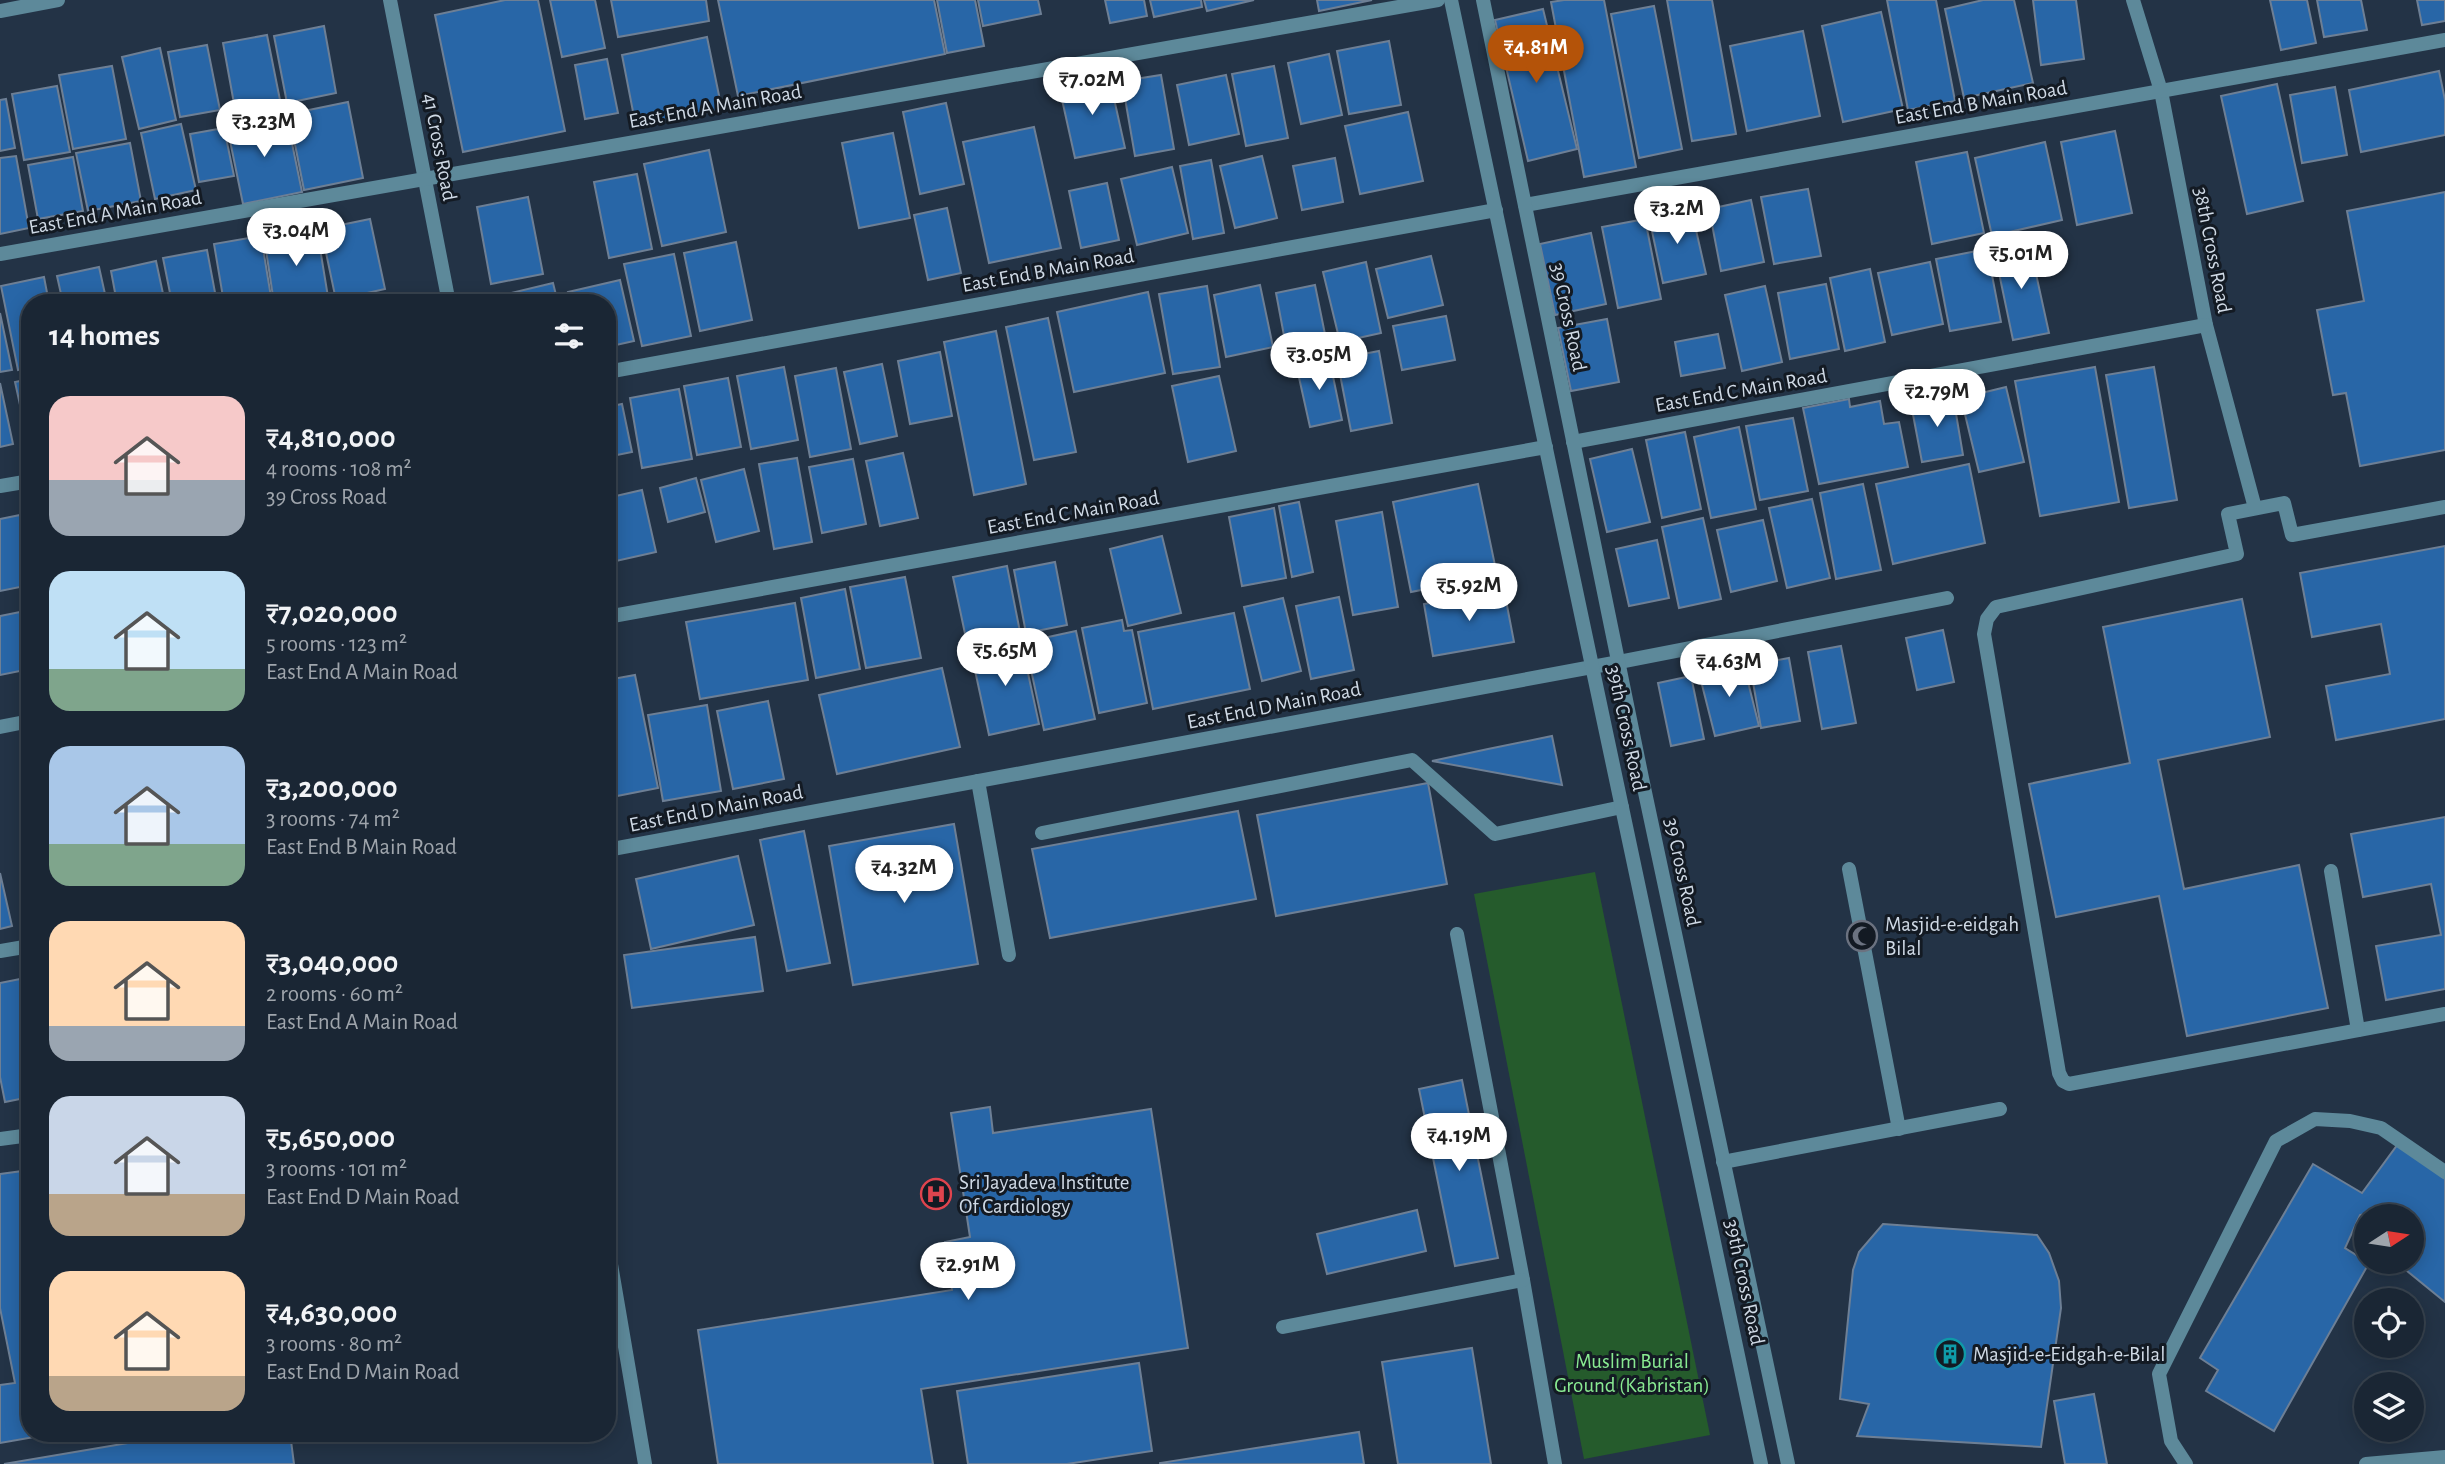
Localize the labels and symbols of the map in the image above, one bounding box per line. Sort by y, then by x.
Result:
pin: ₹4.81M [1479,25,1593,85]
pin: ₹7.02M [1035,58,1149,117]
street label: East End B Main Road [1893,77,2069,128]
street label: East End A Main Road [627,81,803,132]
street label: 41 Cross Road [419,92,460,203]
pin: ₹3.23M [207,100,321,159]
street label: 38th Cross Road [2190,185,2235,315]
street label: East End A Main Road [27,187,203,238]
pin: ₹3.2M [1628,187,1726,246]
pin: ₹3.04M [239,208,353,268]
pin: ₹5.01M [1964,232,2078,291]
street label: East End B Main Road [960,245,1136,296]
street label: 39 Cross Road [1547,261,1590,373]
pin: ₹3.05M [1262,332,1376,392]
street label: East End C Main Road [1654,365,1829,416]
pin: ₹2.79M [1880,370,1994,429]
street label: East End C Main Road [986,487,1161,538]
pin: ₹5.92M [1412,564,1526,623]
pin: ₹5.65M [948,628,1062,688]
pin: ₹4.63M [1672,640,1786,699]
street label: 39th Cross Road [1603,663,1650,793]
street label: East End D Main Road [1185,678,1363,733]
street label: East End D Main Road [627,781,805,836]
street label: 39 Cross Road [1661,816,1704,928]
pin: ₹4.32M [847,846,961,905]
place label: Masjid-e-eidgah Bilal [1885,914,2019,959]
mosque icon: Masjid-e-eidgah Bilal [1845,919,1879,953]
pin: ₹4.19M [1402,1114,1516,1173]
place label: Sri Jayadeva Institute Of Cardiology [959,1172,1129,1217]
hospital icon: Sri Jayadeva Institute Of Cardiology [919,1177,953,1211]
north arrow [2354,1204,2424,1274]
street label: 39th Cross Road [1721,1217,1768,1347]
pin: ₹2.91M [911,1242,1025,1302]
building icon: Masjid-e-Eidgah-e-Bilal [1933,1337,1967,1371]
place label: Masjid-e-Eidgah-e-Bilal [1973,1344,2165,1365]
park label: Muslim Burial Ground (Kabristan) [1554,1351,1710,1396]

